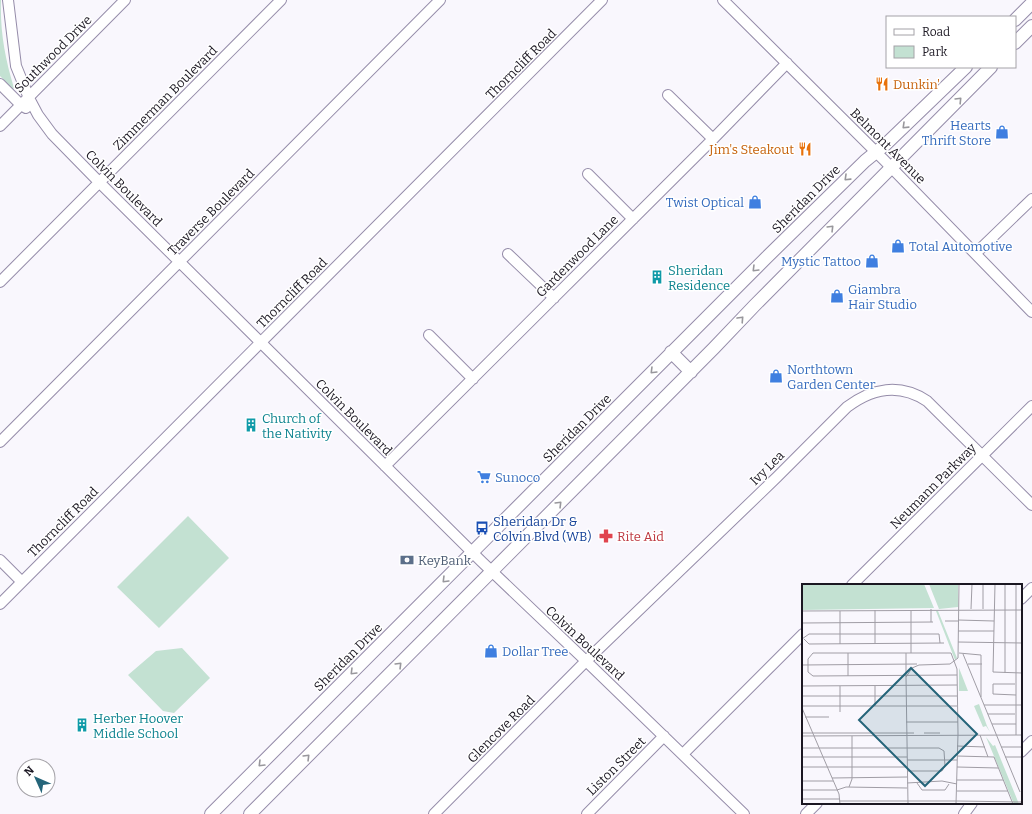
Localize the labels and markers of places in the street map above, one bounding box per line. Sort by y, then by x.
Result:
restaurant icon: Dunkin' [874,76,890,92]
place label: Dunkin' [893,77,940,92]
place label: Hearts Thrift Store [922,118,991,148]
shop icon: Hearts Thrift Store [994,124,1010,140]
restaurant icon: Jim's Steakout [797,141,813,157]
place label: Jim's Steakout [708,142,794,157]
shop icon: Twist Optical [747,194,763,210]
place label: Twist Optical [666,195,744,210]
shop icon: Total Automotive [890,238,906,254]
place label: Total Automotive [909,239,1012,254]
shop icon: Mystic Tattoo [864,253,880,269]
place label: Mystic Tattoo [781,254,861,269]
place label: Sheridan Residence [668,263,730,293]
building icon: Sheridan Residence [649,269,665,285]
place label: Giambra Hair Studio [848,282,917,312]
shop icon: Giambra Hair Studio [829,288,845,304]
place label: Northtown Garden Center [787,362,876,392]
shop icon: Northtown Garden Center [768,368,784,384]
place label: Church of the Nativity [262,411,332,441]
building icon: Church of the Nativity [243,417,259,433]
supermarket icon: Sunoco [476,469,492,485]
place label: Sunoco [495,470,540,485]
place label: Sheridan Dr & Colvin Blvd (WB) [493,514,592,544]
bus stop icon: Sheridan Dr & Colvin Blvd (WB) [474,520,490,536]
pharmacy icon: Rite Aid [598,528,614,544]
place label: Rite Aid [617,529,664,544]
bank icon: KeyBank [399,552,415,568]
place label: KeyBank [418,553,472,568]
shop icon: Dollar Tree [483,643,499,659]
place label: Dollar Tree [502,644,568,659]
place label: Herber Hoover Middle School [93,711,183,741]
building icon: Herber Hoover Middle School [74,717,90,733]

